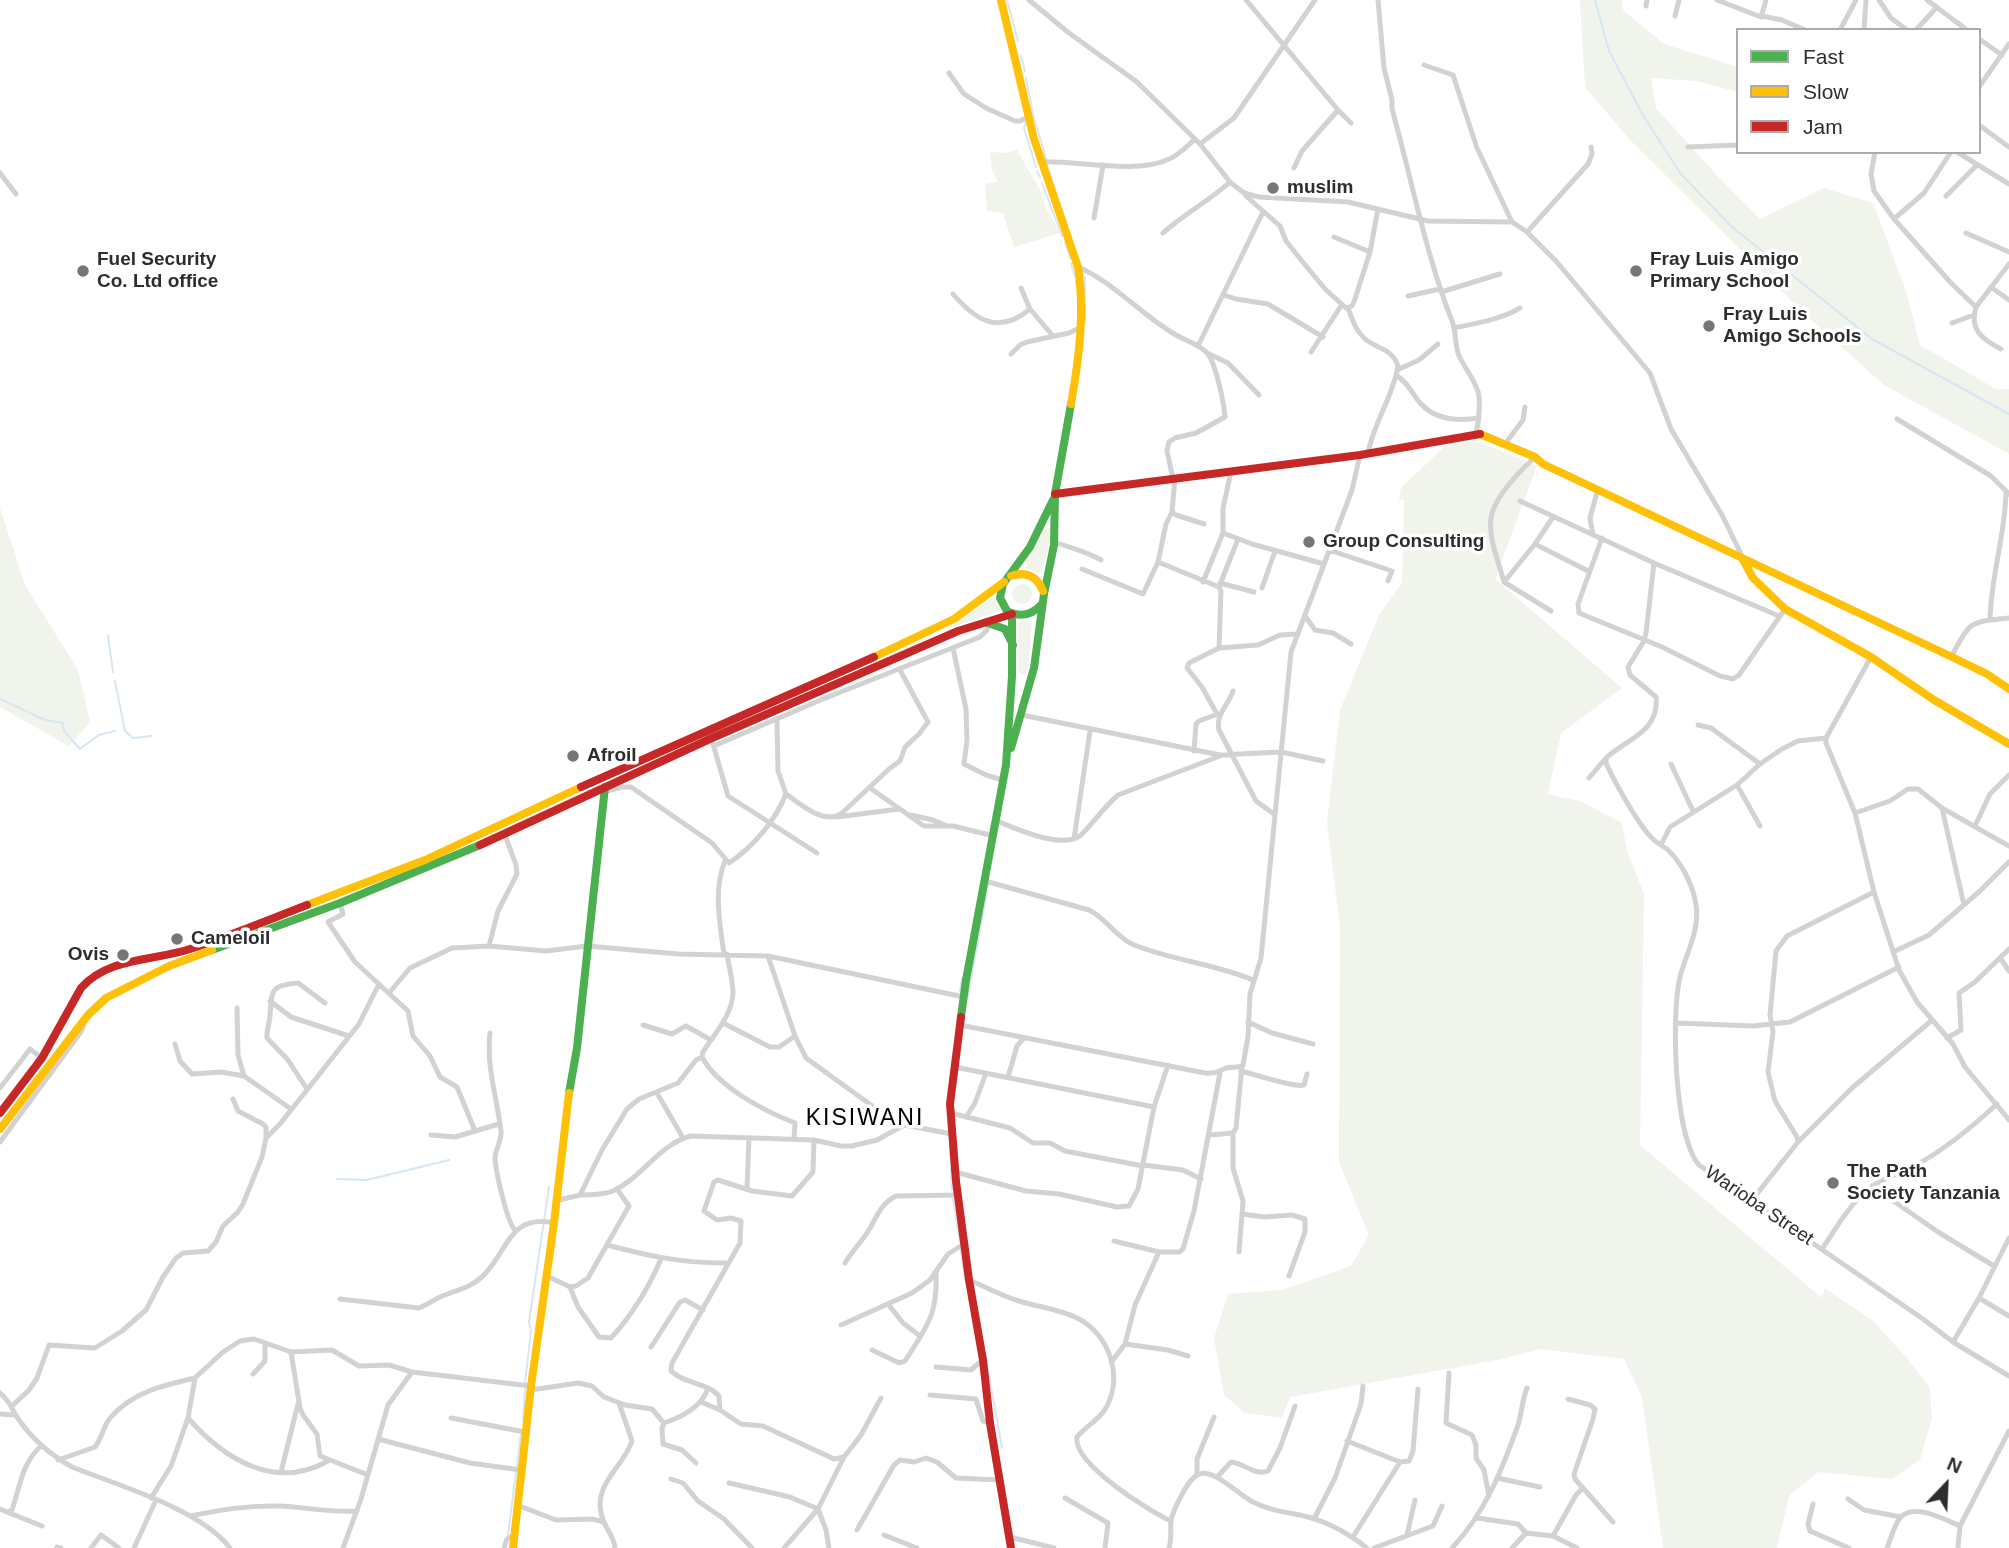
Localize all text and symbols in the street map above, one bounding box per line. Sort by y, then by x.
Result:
legend [1736,28,1981,154]
text: Fast [1803,45,1844,68]
text: Slow [1803,80,1849,103]
text: Jam [1803,115,1843,138]
place label: muslim [1287,177,1354,199]
marker: muslim [1265,180,1281,196]
place label: Fuel Security Co. Ltd office [97,249,218,293]
place label: Fray Luis Amigo Primary School [1650,249,1799,293]
marker: Fuel Security Co. Ltd office [75,263,91,279]
marker: Fray Luis Amigo Primary School [1628,263,1644,279]
place label: Fray Luis Amigo Schools [1723,304,1861,348]
marker: Fray Luis Amigo Schools [1701,318,1717,334]
place label: Group Consulting [1323,531,1484,553]
marker: Group Consulting [1301,534,1317,550]
place label: Afroil [587,745,637,767]
marker: Afroil [565,748,581,764]
place label: Cameloil [191,928,270,950]
marker: Cameloil [169,931,185,947]
place label: Ovis [68,944,109,966]
marker: Ovis [115,947,131,963]
district label: KISIWANI [807,1105,923,1133]
street label: Warioba Street [1700,1161,1818,1251]
place label: The Path Society Tanzania [1847,1161,2000,1205]
marker: The Path Society Tanzania [1825,1175,1841,1191]
north arrow [1911,1450,1981,1520]
text: N [1944,1453,1965,1478]

